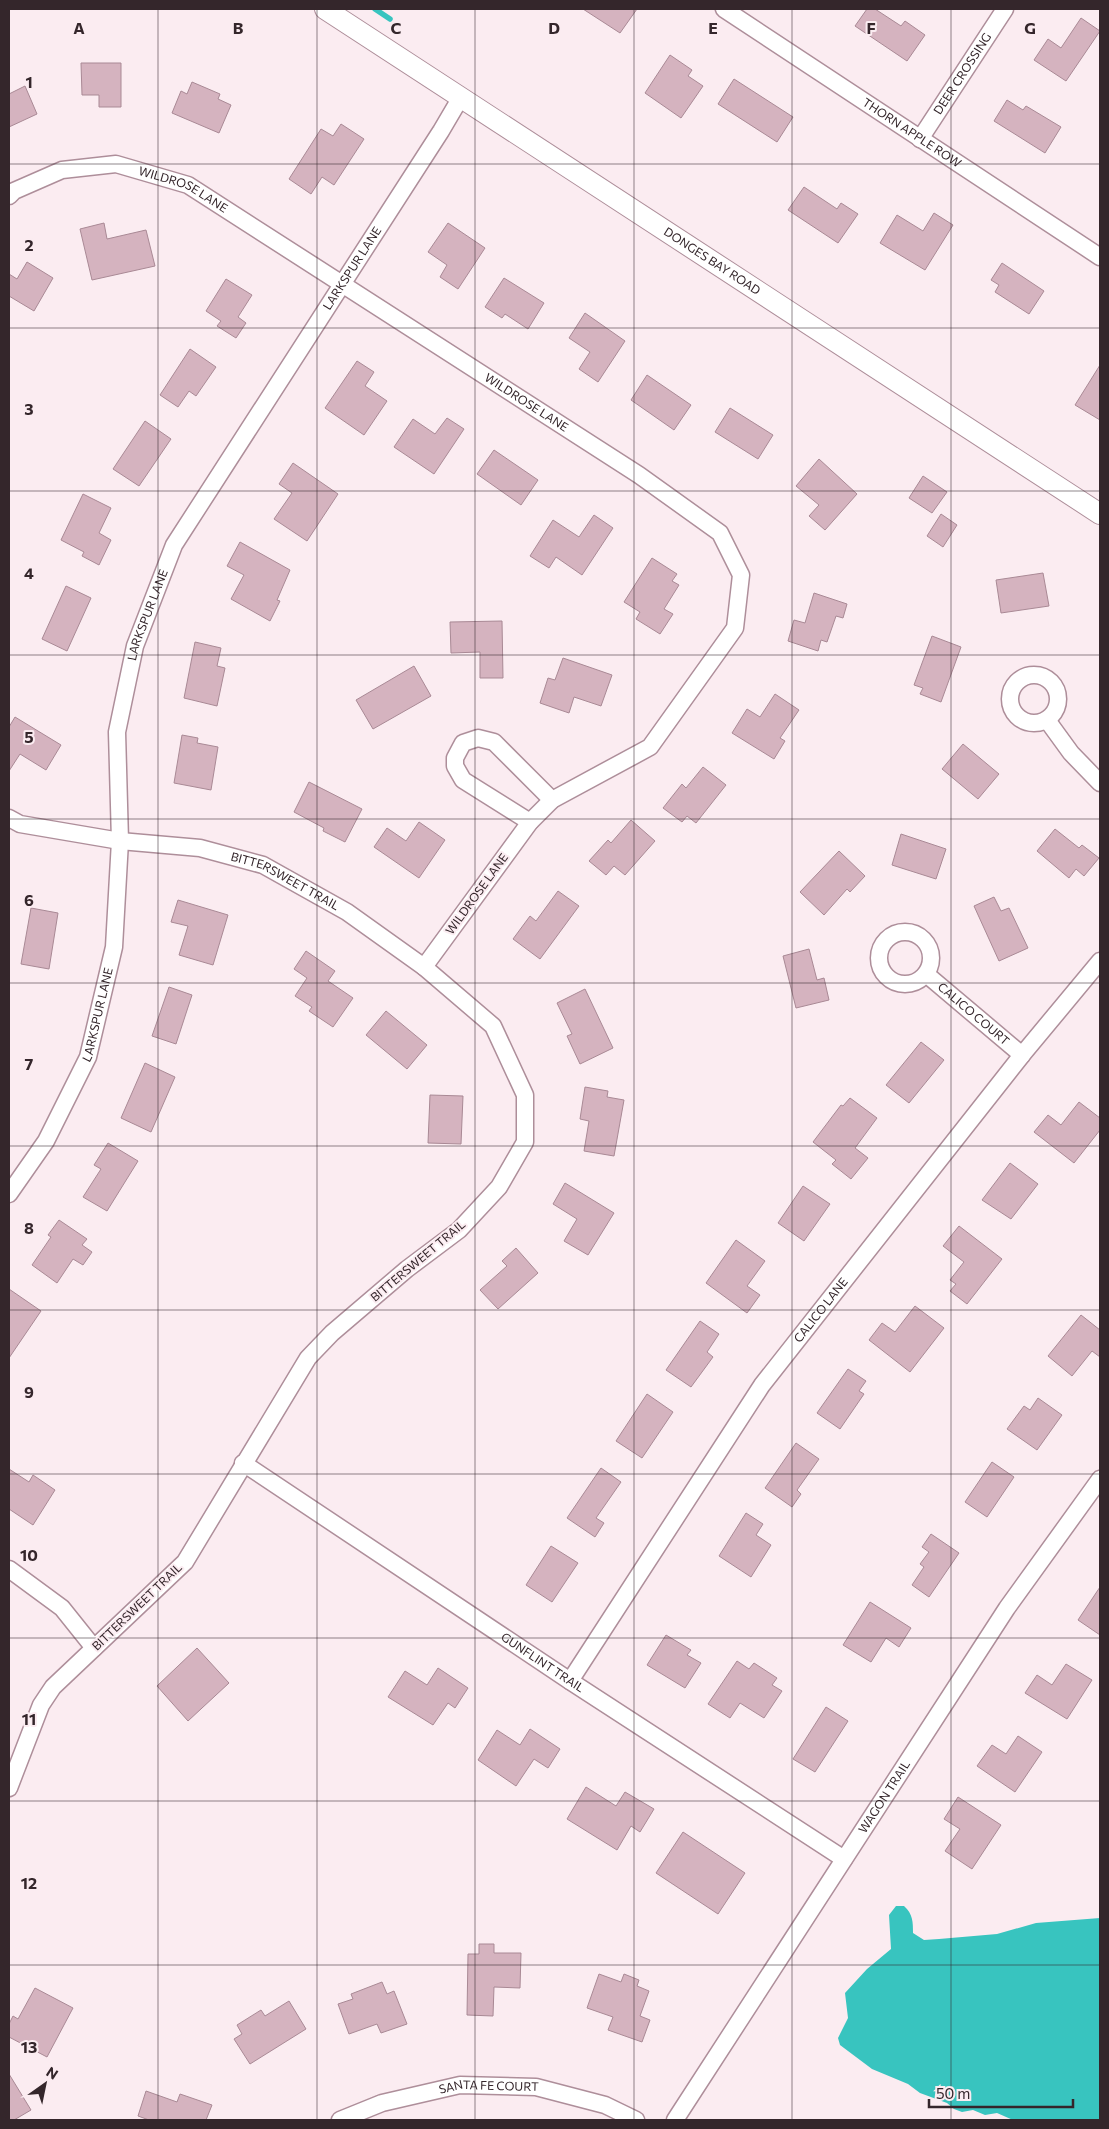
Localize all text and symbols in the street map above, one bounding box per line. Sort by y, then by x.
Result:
text: A [73,18,85,37]
text: B [233,18,244,37]
text: C [391,18,402,37]
text: D [548,18,560,37]
text: E [708,18,718,37]
text: F [866,18,876,37]
text: G [1024,18,1036,37]
street label: DEER CROSSING [930,30,994,117]
text: 1 [25,72,33,91]
street label: THORN APPLE ROW [860,94,964,170]
street label: WILDROSE LANE [137,163,231,215]
street label: LARKSPUR LANE [320,224,384,312]
street label: DONGES BAY ROAD [662,224,764,297]
text: 2 [24,235,34,254]
street label: WILDROSE LANE [482,370,571,434]
text: 3 [24,399,34,418]
text: 4 [24,563,34,582]
street label: LARKSPUR LANE [124,567,170,662]
text: 5 [24,727,34,746]
street label: BITTERSWEET TRAIL [229,849,342,912]
street label: WILDROSE LANE [442,850,510,937]
text: 6 [24,890,34,909]
street label: LARKSPUR LANE [79,966,115,1064]
street label: CALICO COURT [935,979,1013,1048]
text: 7 [25,1054,34,1073]
street label: BITTERSWEET TRAIL [367,1216,468,1304]
text: 8 [24,1218,34,1237]
street label: CALICO LANE [790,1274,850,1345]
text: 9 [24,1382,34,1401]
text: 10 [20,1545,38,1564]
street label: BITTERSWEET TRAIL [89,1560,184,1653]
street label: GUNFLINT TRAIL [499,1629,588,1695]
text: 11 [22,1709,36,1728]
street label: WAGON TRAIL [855,1757,912,1835]
text: 12 [21,1873,37,1892]
text: 13 [21,2037,37,2056]
north arrow [20,2059,70,2109]
text: N [43,2063,61,2083]
scale bar [929,2076,1073,2108]
street label: SANTA FE COURT [437,2077,539,2096]
text: 50 m [936,2084,970,2102]

